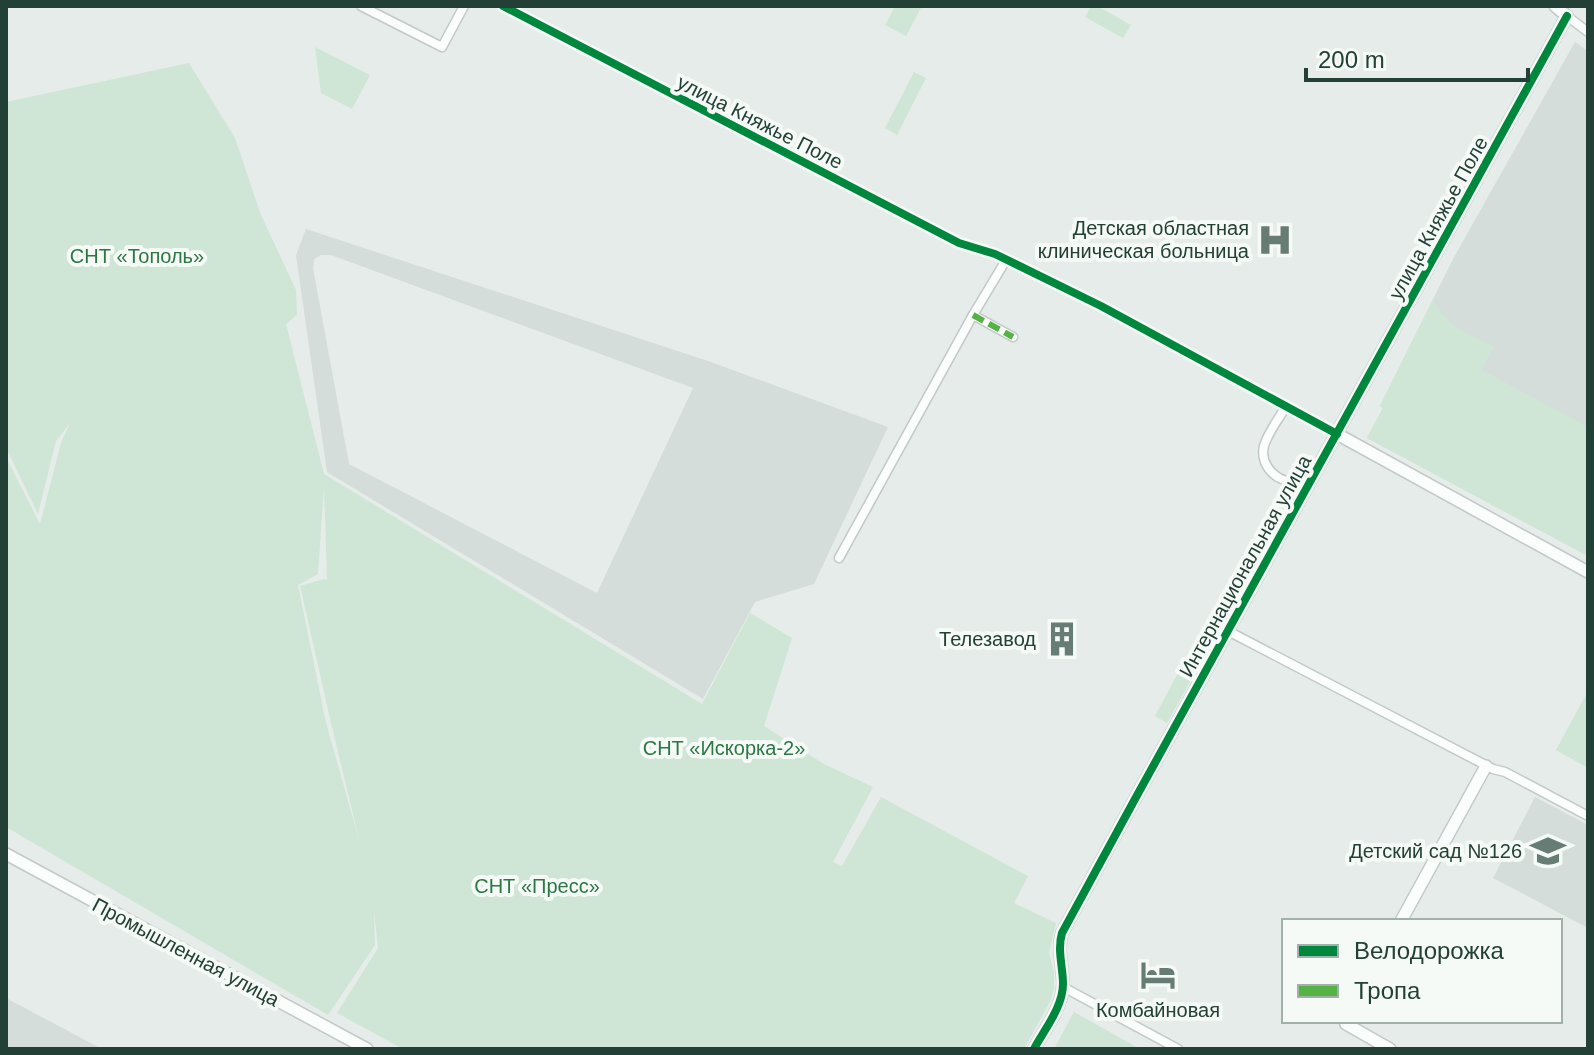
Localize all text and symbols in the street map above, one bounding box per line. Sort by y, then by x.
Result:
scale bar [1306,32,1528,82]
text: 200 m [1318,46,1385,73]
street label: улица Княжье Поле [674,71,846,173]
street label: улица Княжье Поле [1384,133,1492,303]
place label: Детская областная клиническая больница [1038,217,1250,262]
hospital icon: Детская областная клиническая больница [1256,221,1294,259]
park label: СНТ «Тополь» [70,245,204,267]
street label: Интернациональная улица [1175,450,1316,681]
building icon: Телезавод [1043,620,1081,658]
place label: Телезавод [939,628,1036,650]
park label: СНТ «Искорка-2» [643,737,805,759]
school or university icon: Детский сад №126 [1529,832,1567,870]
place label: Детский сад №126 [1349,840,1522,862]
park label: СНТ «Пресс» [474,875,600,897]
street label: Промышленная улица [89,893,284,1011]
legend [1282,919,1562,1023]
text: Велодорожка [1354,937,1505,964]
hotel icon: Комбайновая [1139,956,1177,994]
text: Тропа [1354,977,1421,1004]
place label: Комбайновая [1096,999,1220,1021]

